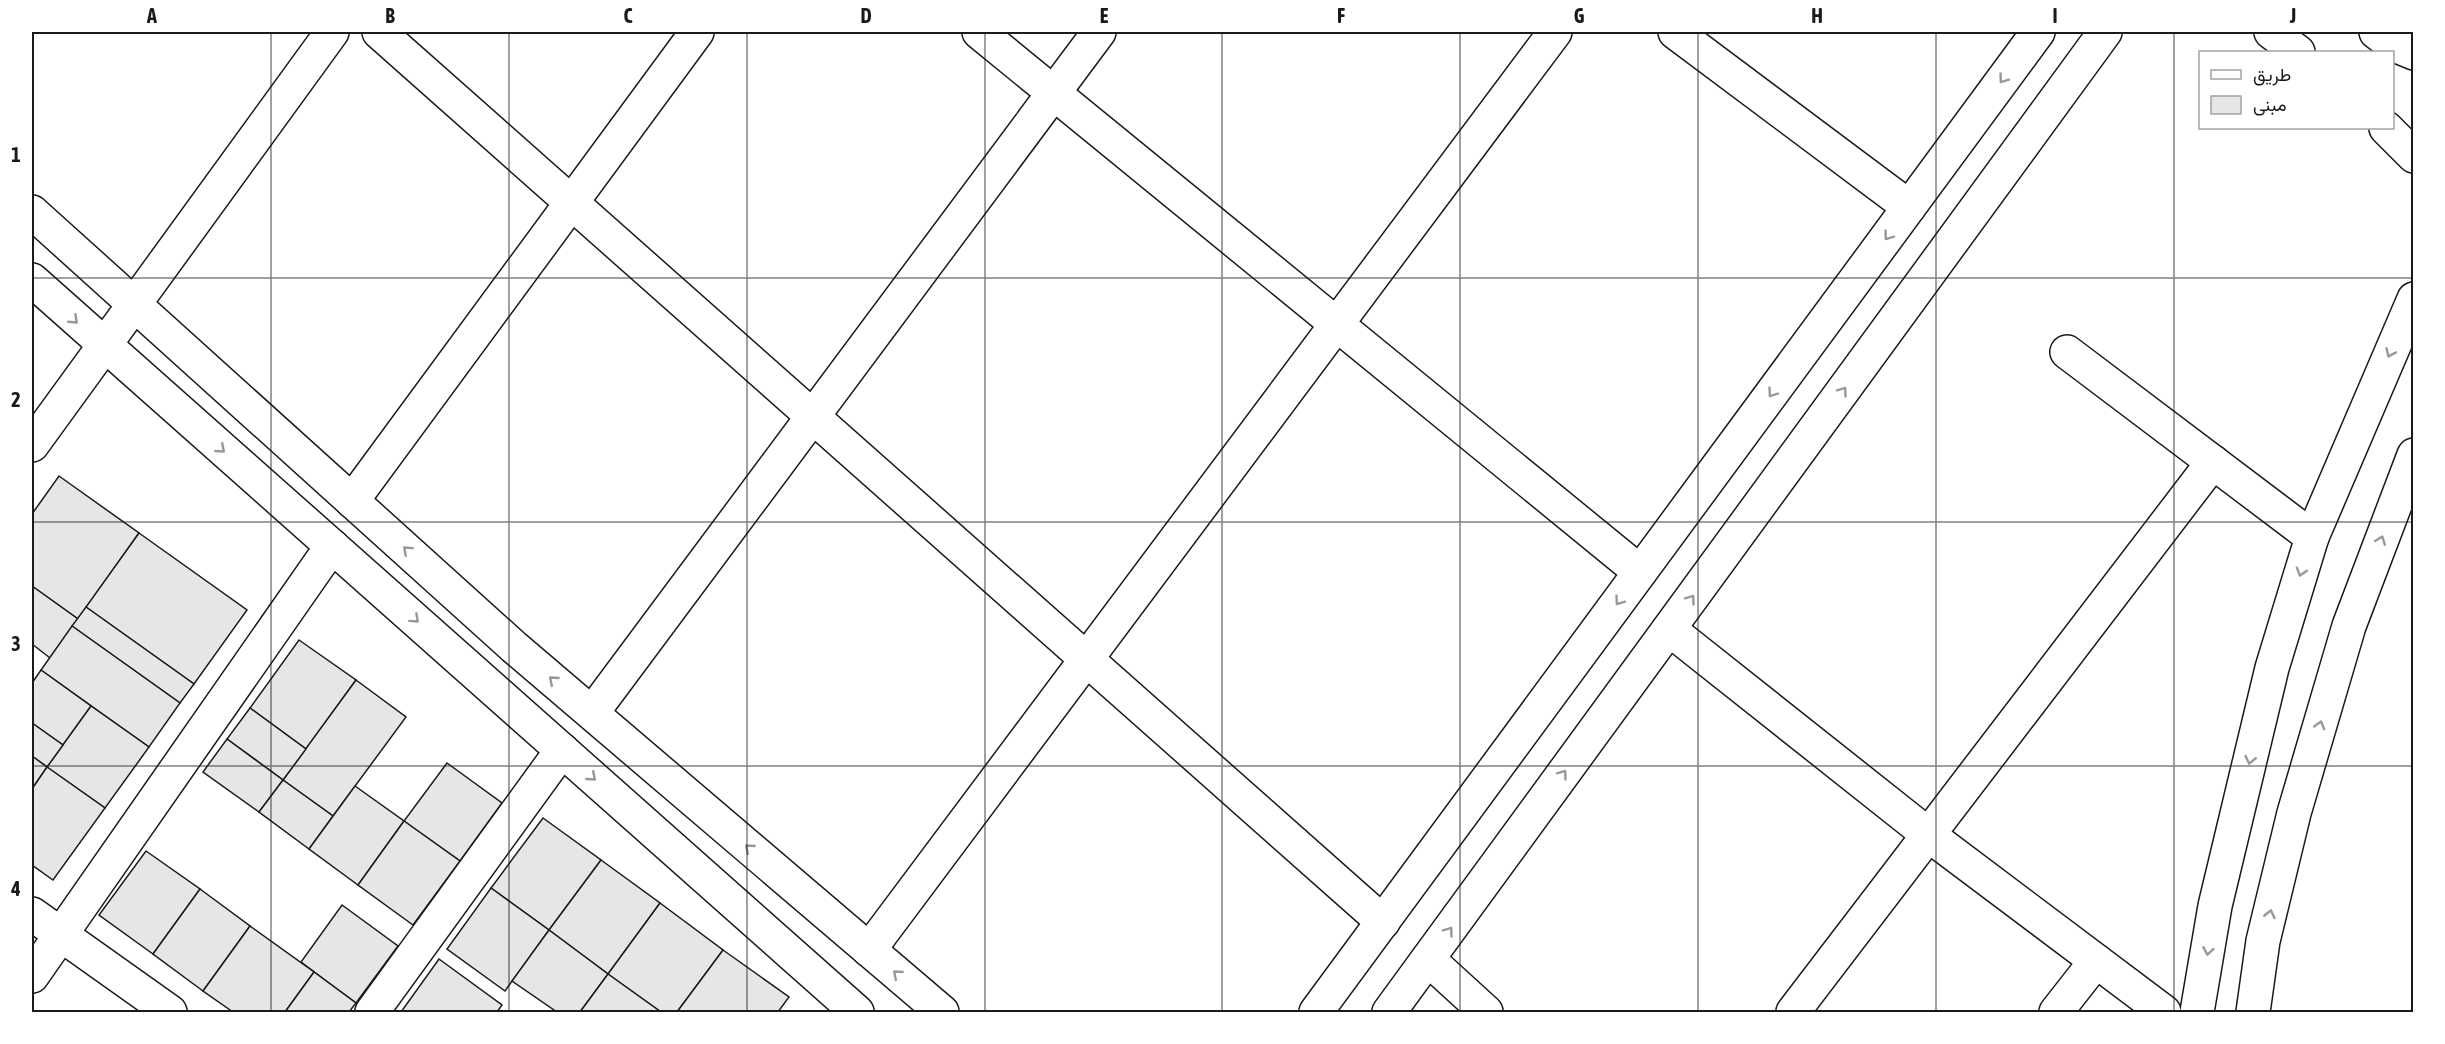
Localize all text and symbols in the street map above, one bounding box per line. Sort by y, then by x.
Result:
text: A [146,4,157,27]
text: B [385,4,395,27]
text: C [624,4,633,27]
text: D [860,4,872,27]
text: E [1100,4,1109,27]
text: F [1337,4,1345,27]
text: G [1574,4,1585,27]
text: H [1811,4,1823,27]
text: I [2052,4,2058,27]
text: J [2289,4,2296,27]
legend [2199,51,2394,129]
text: طريق [2253,64,2291,86]
one-way arrow [1999,72,2010,83]
text: مبنى [2253,94,2287,116]
text: 1 [11,143,21,166]
one-way arrow [1884,229,1895,240]
one-way arrow [68,313,78,324]
one-way arrow [2385,346,2397,357]
one-way arrow [1768,386,1779,397]
one-way arrow [1836,386,1847,397]
text: 2 [11,388,21,411]
one-way arrow [214,442,225,453]
one-way arrow [2374,535,2387,546]
one-way arrow [404,546,414,557]
one-way arrow [2296,566,2308,577]
one-way arrow [1615,594,1626,605]
one-way arrow [1683,595,1694,606]
one-way arrow [408,612,418,623]
text: 3 [11,632,21,655]
one-way arrow [549,676,560,687]
one-way arrow [2313,720,2325,731]
one-way arrow [2244,755,2257,765]
one-way arrow [1556,769,1567,780]
one-way arrow [585,770,596,781]
one-way arrow [745,844,756,855]
text: 4 [10,877,21,900]
one-way arrow [2263,909,2276,919]
one-way arrow [1441,927,1452,938]
one-way arrow [2202,946,2214,955]
one-way arrow [893,971,904,982]

